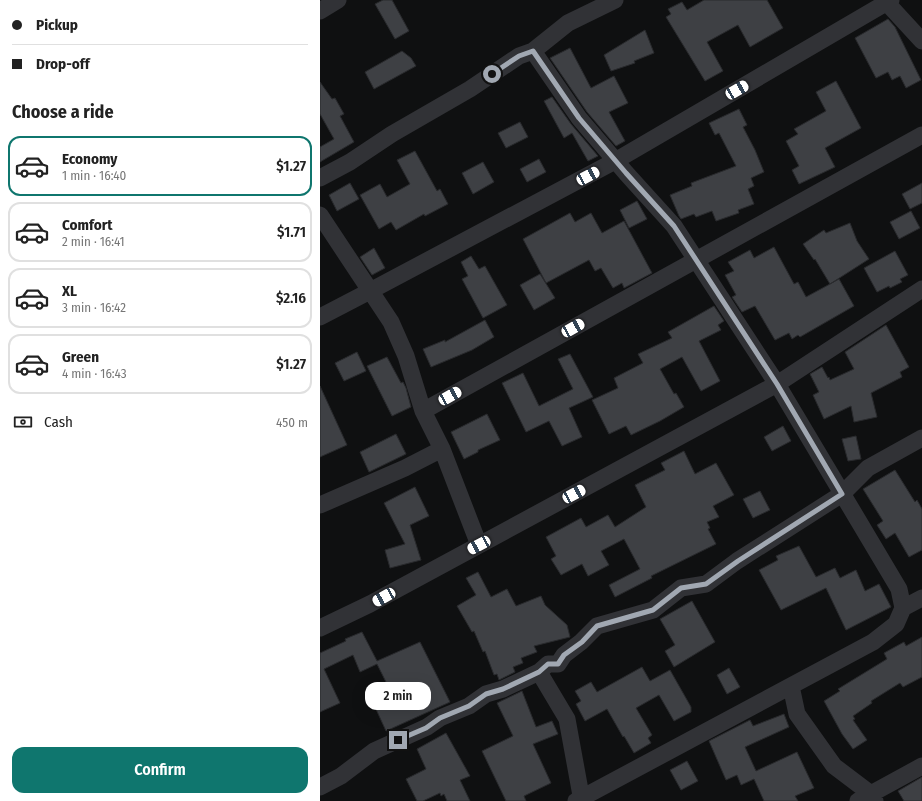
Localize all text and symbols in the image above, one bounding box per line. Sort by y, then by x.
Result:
text: Pickup [36,16,78,34]
text: Drop-off [36,55,90,73]
route start [483,65,501,83]
car [724,79,750,101]
text: Choose a ride [12,101,114,123]
icon: car [14,148,50,184]
text: Economy [62,150,117,168]
text: $1.27 [276,157,306,175]
car [575,165,601,187]
text: 1 min · 16:40 [62,168,126,183]
icon: car [14,214,50,250]
text: Comfort [62,216,113,234]
text: $1.71 [277,223,306,241]
text: 2 min · 16:41 [62,234,125,249]
icon: car [14,280,50,316]
text: XL [62,282,77,300]
text: $2.16 [276,289,306,307]
text: 3 min · 16:42 [62,300,126,315]
car [560,317,586,339]
icon: car [14,346,50,382]
text: Green [62,348,99,366]
text: $1.27 [276,355,306,373]
text: 4 min · 16:43 [62,366,127,381]
car [437,385,463,407]
icon: cash [12,411,34,433]
text: Cash [44,413,73,431]
text: 450 m [276,415,308,430]
car [561,483,587,505]
car [466,534,492,556]
car [371,586,397,608]
callout: 2 min [365,682,431,710]
text: 2 min [384,688,412,703]
route end [389,731,407,749]
button: Confirm [12,747,308,793]

